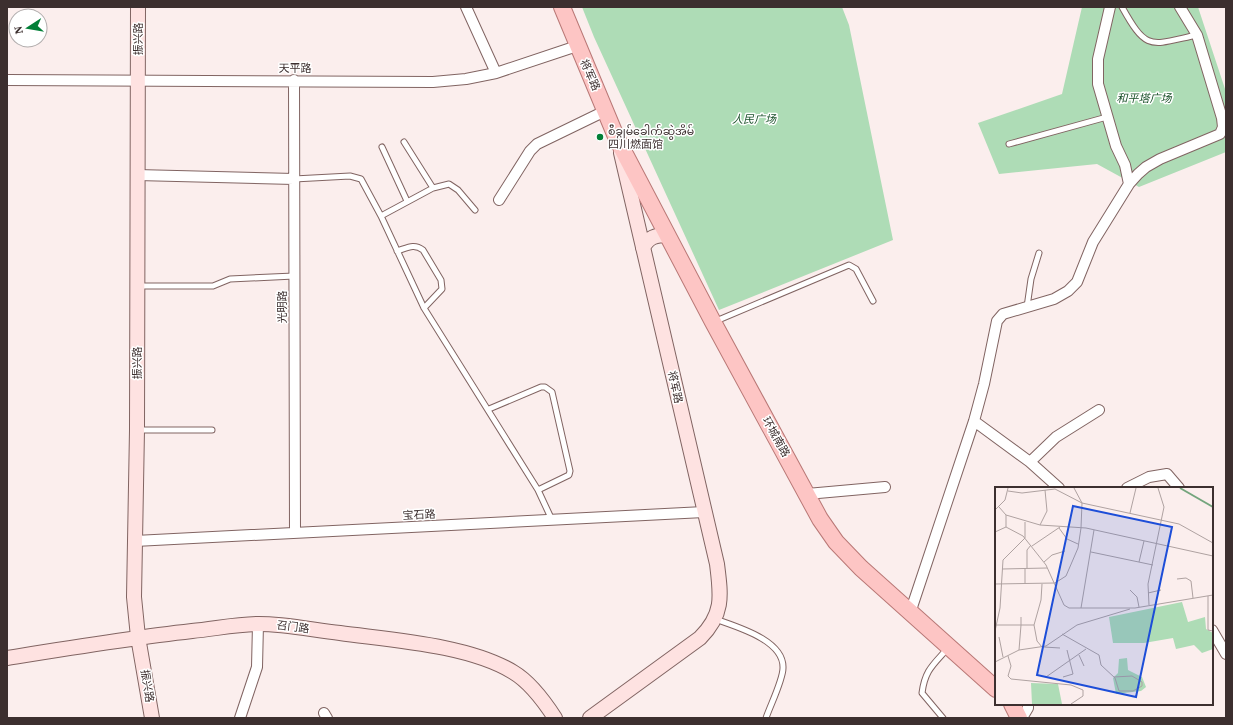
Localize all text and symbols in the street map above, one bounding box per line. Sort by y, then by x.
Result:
north arrow [8,8,48,48]
street label: 振兴路 [131,23,146,56]
text: N [11,24,27,35]
street label: 将军路 [576,57,604,93]
street label: 天平路 [279,61,312,76]
park label: 和平塔广场 [1117,91,1172,106]
park label: 人民广场 [732,112,777,127]
place label: စီချွမ်ခေါက်ဆွဲအိမ် 四川燃面馆 [608,124,694,152]
marker: စီချွမ်ခေါက်ဆွဲအိမ် 四川燃面馆 [595,132,605,142]
street label: 光明路 [275,291,290,324]
street label: 振兴路 [130,347,145,380]
street label: 将军路 [664,369,686,405]
street label: 环城南路 [759,414,793,460]
inset map [995,487,1213,705]
street label: 宝石路 [402,507,436,523]
street label: 召门路 [276,618,310,636]
street label: 振兴路 [137,669,157,703]

